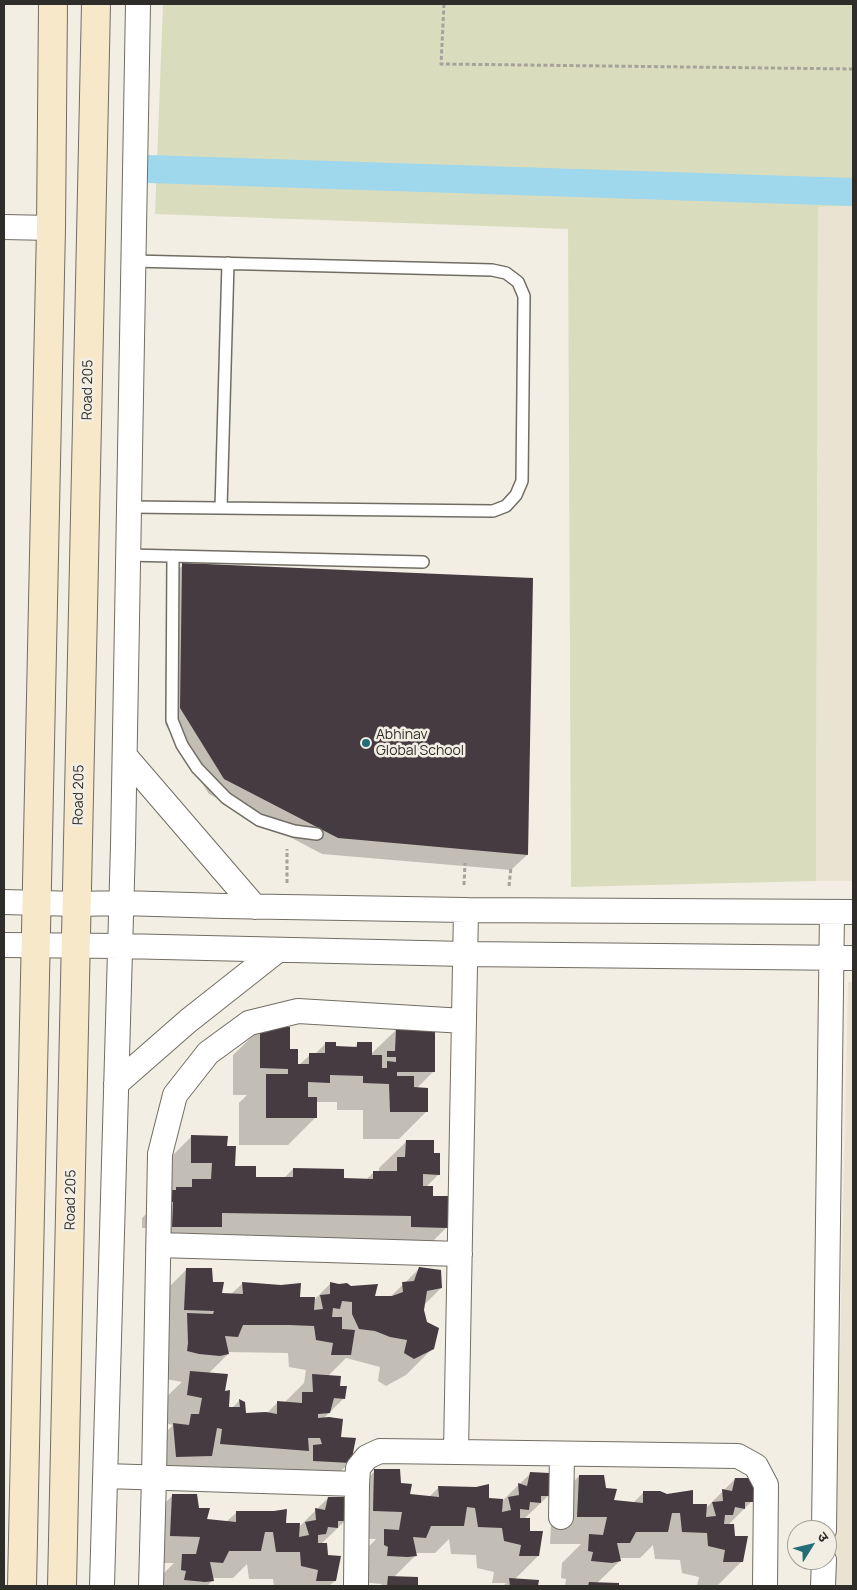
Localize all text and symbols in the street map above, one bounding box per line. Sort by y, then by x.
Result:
street label: Road 205 [79,360,97,420]
place label: Abhinav Global School [376,727,464,760]
marker: Abhinav Global School [360,737,372,749]
street label: Road 205 [70,765,88,825]
street label: Road 205 [62,1170,80,1230]
north arrow [787,1520,837,1570]
text: उ [814,1528,834,1545]

